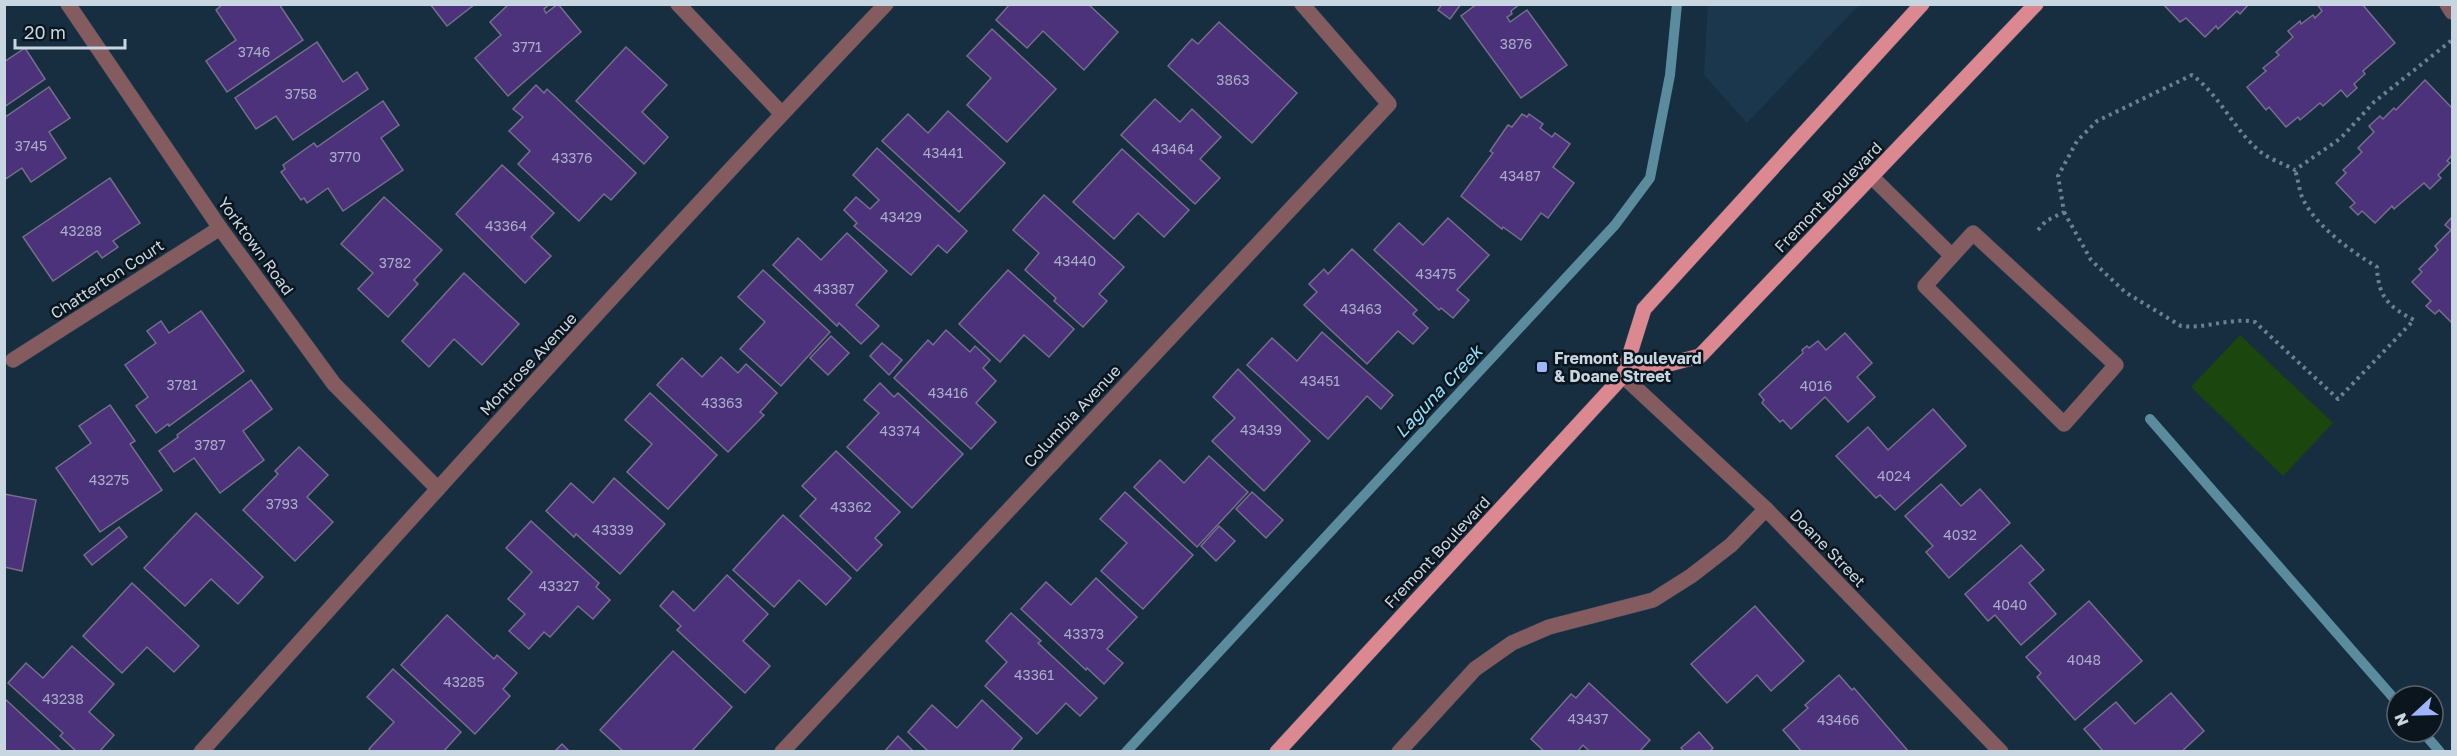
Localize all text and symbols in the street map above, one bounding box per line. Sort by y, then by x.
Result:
scale bar [15,12,124,50]
text: 20 m [24,21,66,43]
house number: 3876 [1500,35,1532,52]
house number: 3771 [512,38,542,55]
house number: 3746 [238,43,270,60]
house number: 3863 [1216,71,1250,88]
house number: 3758 [285,85,317,102]
house number: 3745 [15,137,47,154]
street label: Fremont Boulevard [1770,138,1886,256]
house number: 43464 [1152,140,1194,157]
house number: 43441 [923,144,964,161]
house number: 3770 [329,148,361,165]
house number: 43376 [552,149,592,166]
house number: 43487 [1499,167,1541,184]
street label: Yorktown Road [214,193,298,299]
house number: 43429 [880,208,922,225]
house number: 43364 [485,217,527,234]
house number: 43288 [60,222,102,239]
street label: Chatterton Court [47,235,167,323]
house number: 43440 [1054,252,1096,269]
house number: 3782 [379,254,411,271]
house number: 43475 [1416,265,1456,282]
house number: 43387 [814,280,854,297]
house number: 43463 [1340,300,1382,317]
street label: Montrose Avenue [475,308,581,420]
water label: Laguna Creek [1390,339,1488,442]
place label: Fremont Boulevard & Doane Street [1554,348,1702,386]
marker: Fremont Boulevard & Doane Street [1535,360,1549,374]
street label: Columbia Avenue [1019,361,1125,471]
house number: 43451 [1300,372,1340,389]
house number: 3781 [167,376,198,393]
house number: 4016 [1800,377,1832,394]
house number: 43416 [928,384,968,401]
house number: 43363 [701,394,743,411]
house number: 43439 [1240,421,1282,438]
house number: 43374 [880,422,920,439]
house number: 3787 [194,436,226,453]
house number: 4024 [1877,467,1911,484]
house number: 43275 [89,471,129,488]
street label: Fremont Boulevard [1380,492,1494,612]
house number: 3793 [266,495,298,512]
house number: 43362 [830,498,872,515]
street label: Doane Street [1786,505,1870,591]
house number: 43339 [592,521,634,538]
house number: 4032 [1943,526,1977,543]
house number: 43327 [539,577,579,594]
house number: 4040 [1993,596,2027,613]
house number: 43373 [1064,625,1104,642]
house number: 4048 [2067,651,2101,668]
house number: 43361 [1014,666,1054,683]
house number: 43285 [443,673,485,690]
north arrow [2385,684,2445,744]
house number: 43238 [42,690,84,707]
house number: 43437 [1568,710,1608,727]
text: N [2390,710,2413,729]
house number: 43466 [1817,711,1859,728]

